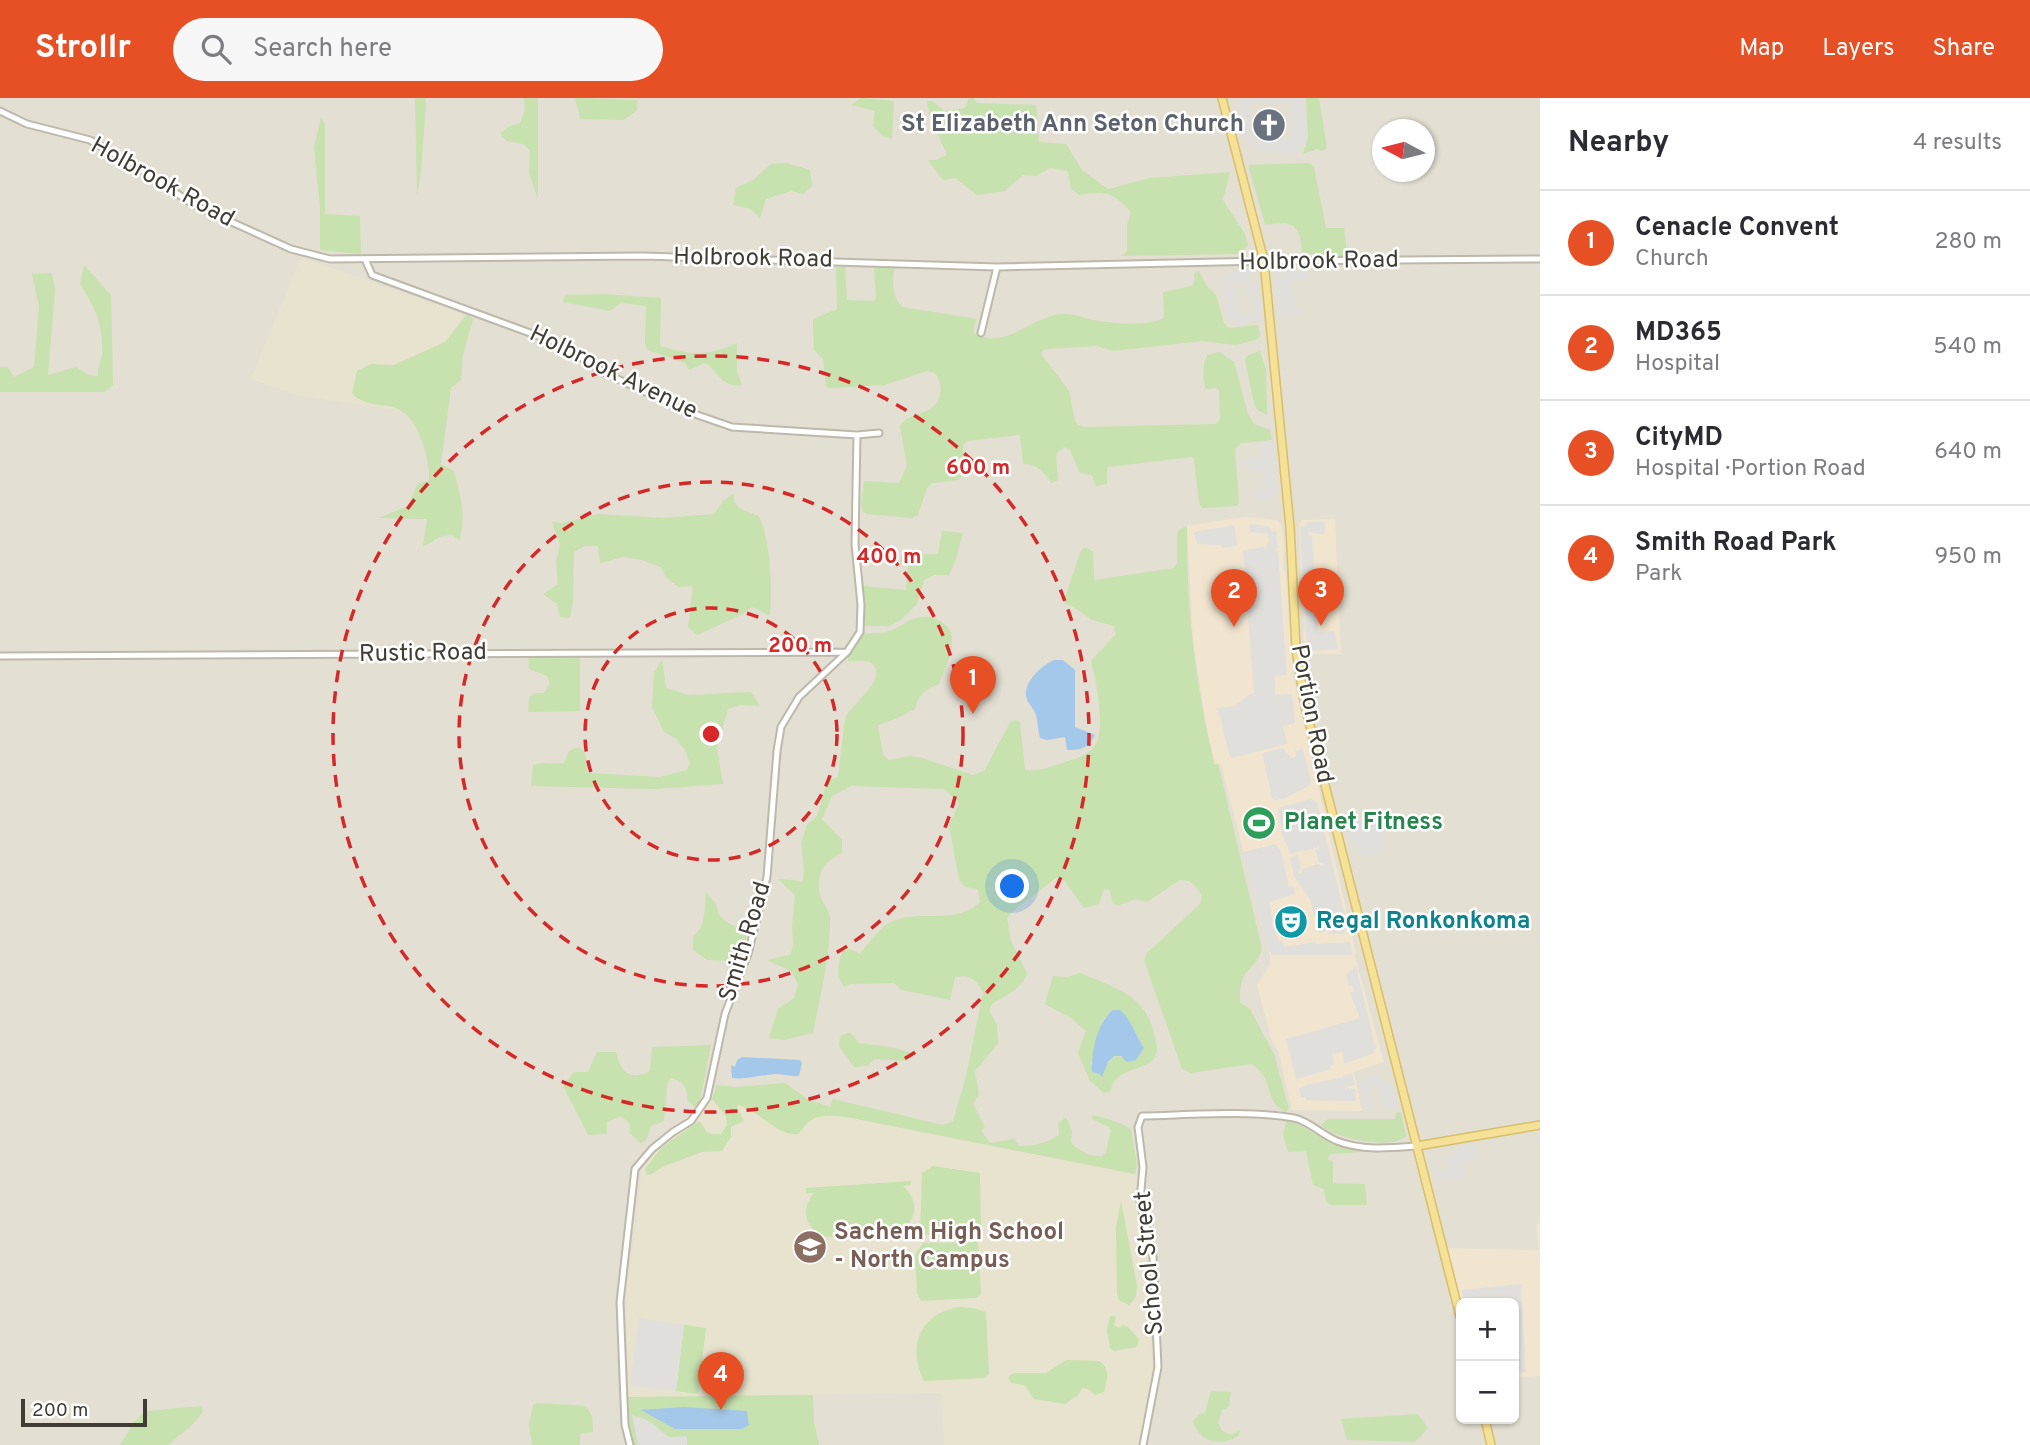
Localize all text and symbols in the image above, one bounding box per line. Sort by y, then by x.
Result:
search box [173,18,663,81]
text: Strollr [35,28,131,70]
icon: search [197,30,235,68]
text: Search here [253,33,392,66]
text: Map [1739,34,1784,64]
text: Layers [1822,34,1894,64]
text: Share [1932,34,1995,64]
church icon: St Elizabeth Ann Seton Church [1250,106,1288,144]
place label: St Elizabeth Ann Seton Church [901,110,1244,140]
north arrow [1372,119,1435,182]
text: Nearby [1568,125,1669,162]
text: 4 results [1913,129,2002,158]
street label: Holbrook Road [85,131,239,235]
text: Cenacle Convent [1635,212,1839,245]
text: 1 [1586,228,1596,257]
text: 280 m [1934,228,2002,257]
street label: Holbrook Road [673,243,833,275]
text: Church [1635,245,1709,274]
street label: Holbrook Road [1239,246,1399,278]
text: MD365 [1635,317,1722,350]
street label: Holbrook Avenue [524,319,702,427]
text: 2 [1584,333,1598,362]
text: 540 m [1933,333,2002,362]
text: Hospital [1635,350,1720,379]
text: CityMD [1635,422,1723,455]
text: 3 [1584,438,1598,467]
text: 640 m [1934,438,2002,467]
text: 600 m [946,455,1010,482]
text: Hospital · Portion Road [1635,455,1866,484]
text: Smith Road Park [1635,527,1837,560]
text: 4 [1584,543,1598,572]
text: 950 m [1934,543,2002,572]
text: 400 m [857,544,921,571]
text: Park [1635,560,1682,589]
pin: 3 [1298,568,1344,626]
pin: 2 [1211,569,1257,627]
text: 200 m [768,633,832,660]
street label: Rustic Road [359,638,487,670]
street label: Portion Road [1283,642,1339,786]
pin: 1 [950,656,996,714]
centre of rings [699,722,723,746]
sports icon: Planet Fitness [1240,804,1278,842]
place label: Planet Fitness [1284,808,1443,838]
your location [995,869,1029,903]
street label: Smith Road [714,878,778,1006]
theatre icon: Regal Ronkonkoma [1272,903,1310,941]
place label: Regal Ronkonkoma [1316,907,1530,937]
street label: School Street [1129,1189,1171,1337]
place label: Sachem High School - North Campus [834,1218,1064,1276]
school or university icon: Sachem High School - North Campus [791,1228,829,1266]
map controls [1456,1298,1519,1424]
button: + [1456,1298,1519,1361]
pin: 4 [698,1352,744,1410]
button: − [1456,1361,1519,1424]
scale bar [21,1396,147,1428]
text: 200 m [32,1399,88,1423]

